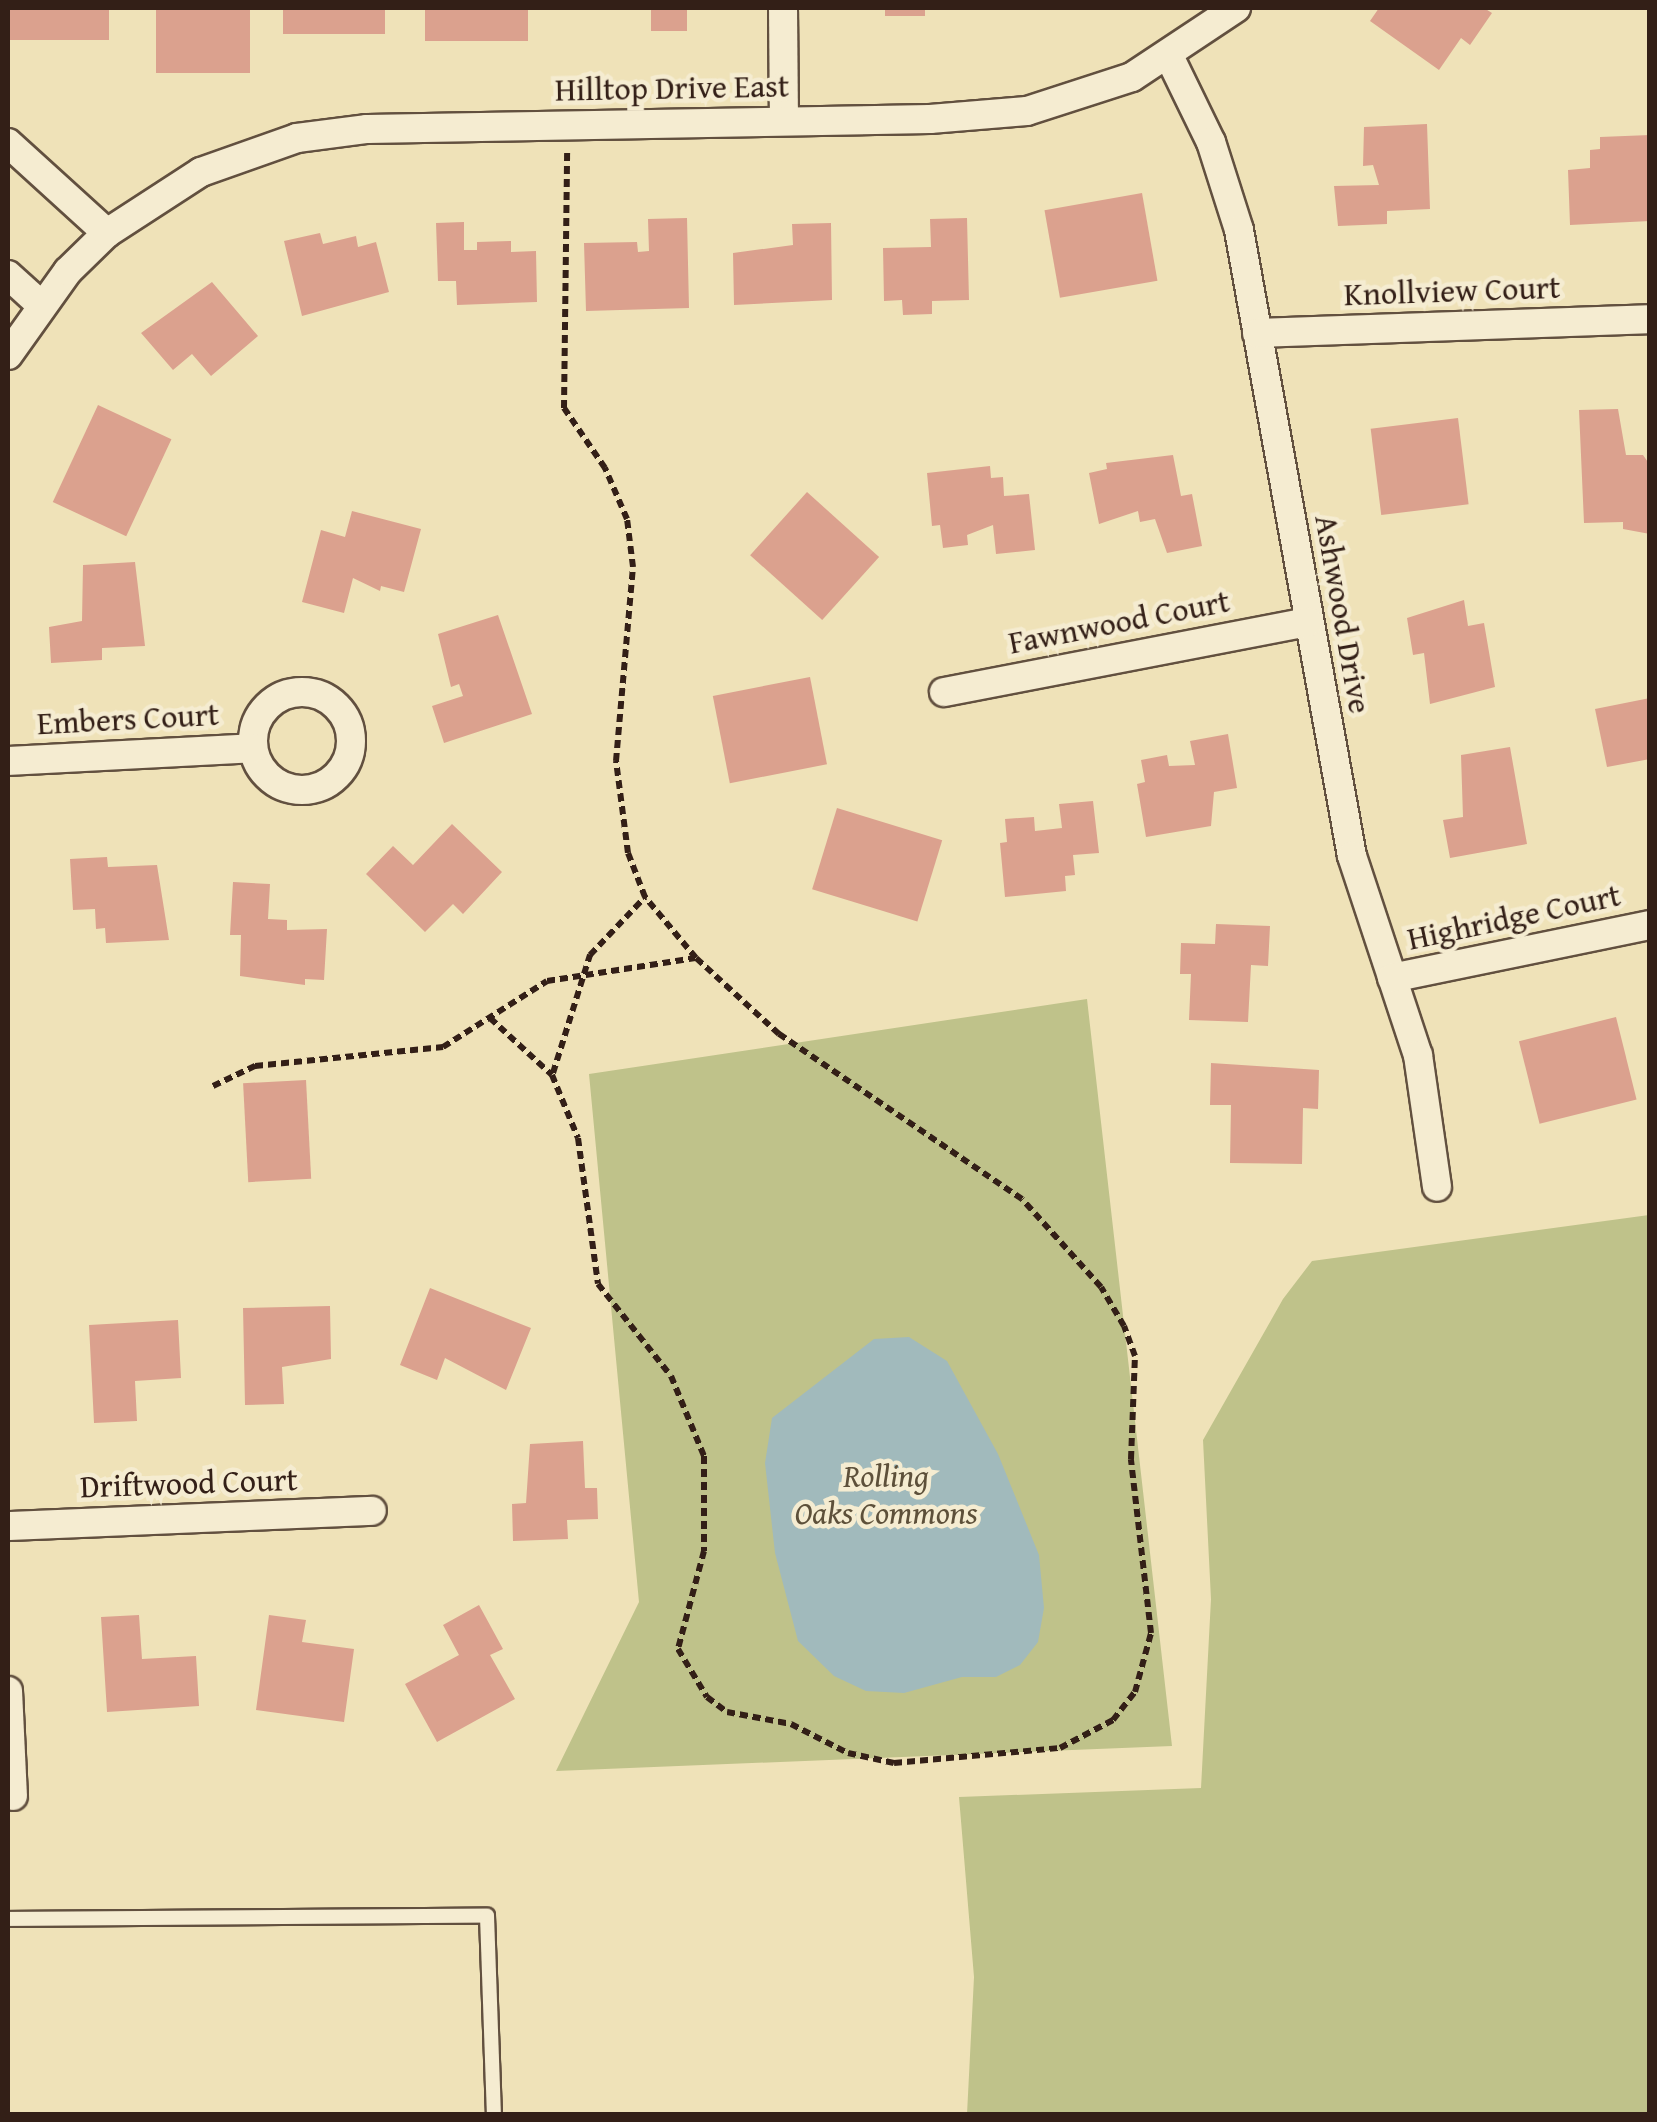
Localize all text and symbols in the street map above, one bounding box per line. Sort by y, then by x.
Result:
street label: Hilltop Drive East [555,67,789,109]
street label: Knollview Court [1343,268,1561,314]
street label: Ashwood Drive [1307,512,1379,716]
street label: Fawnwood Court [1005,582,1233,662]
street label: Embers Court [36,695,220,743]
street label: Highridge Court [1404,876,1624,958]
park label: Rolling Oaks Commons [795,1458,977,1533]
street label: Driftwood Court [80,1460,298,1506]

